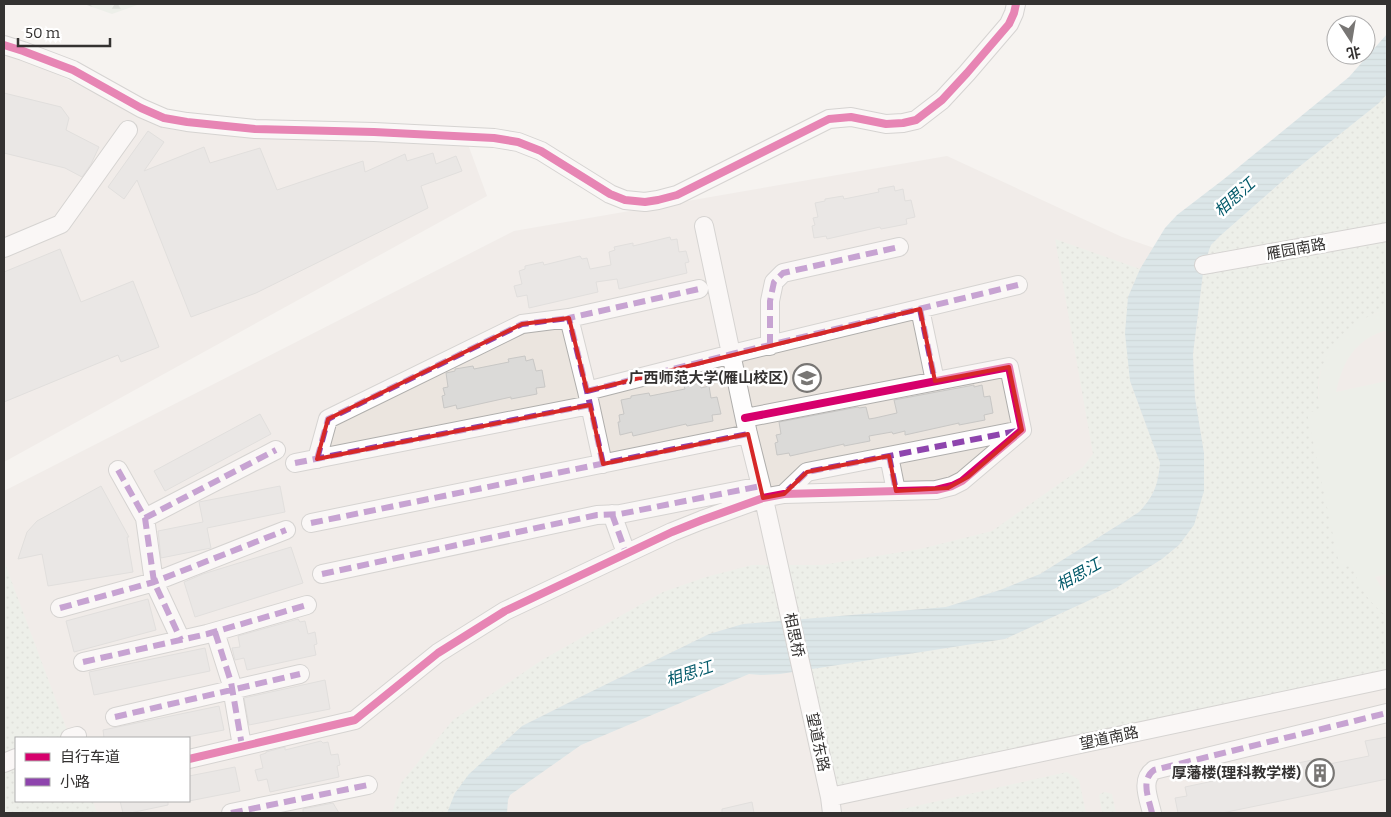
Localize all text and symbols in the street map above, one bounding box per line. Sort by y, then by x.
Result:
scale bar [18,15,110,47]
north arrow [1326,15,1376,65]
text: 50 m [25,24,61,42]
text: 北 [1345,42,1362,62]
water label: 相思江 [1210,173,1260,220]
street label: 雁园南路 [1265,235,1327,263]
school or university icon: 广西师范大学(雁山校区) [792,363,822,393]
place label: 广西师范大学(雁山校区) [629,369,788,387]
water label: 相思江 [1053,554,1106,594]
street label: 相思桥 [781,611,807,659]
water label: 相思江 [663,656,717,690]
street label: 望道东路 [803,711,833,773]
street label: 望道南路 [1078,723,1140,753]
legend [15,737,190,802]
text: 自行车道 [60,748,120,766]
building icon: 厚藩楼(理科教学楼) [1305,758,1335,788]
place label: 厚藩楼(理科教学楼) [1172,764,1301,782]
text: 小路 [60,773,90,791]

